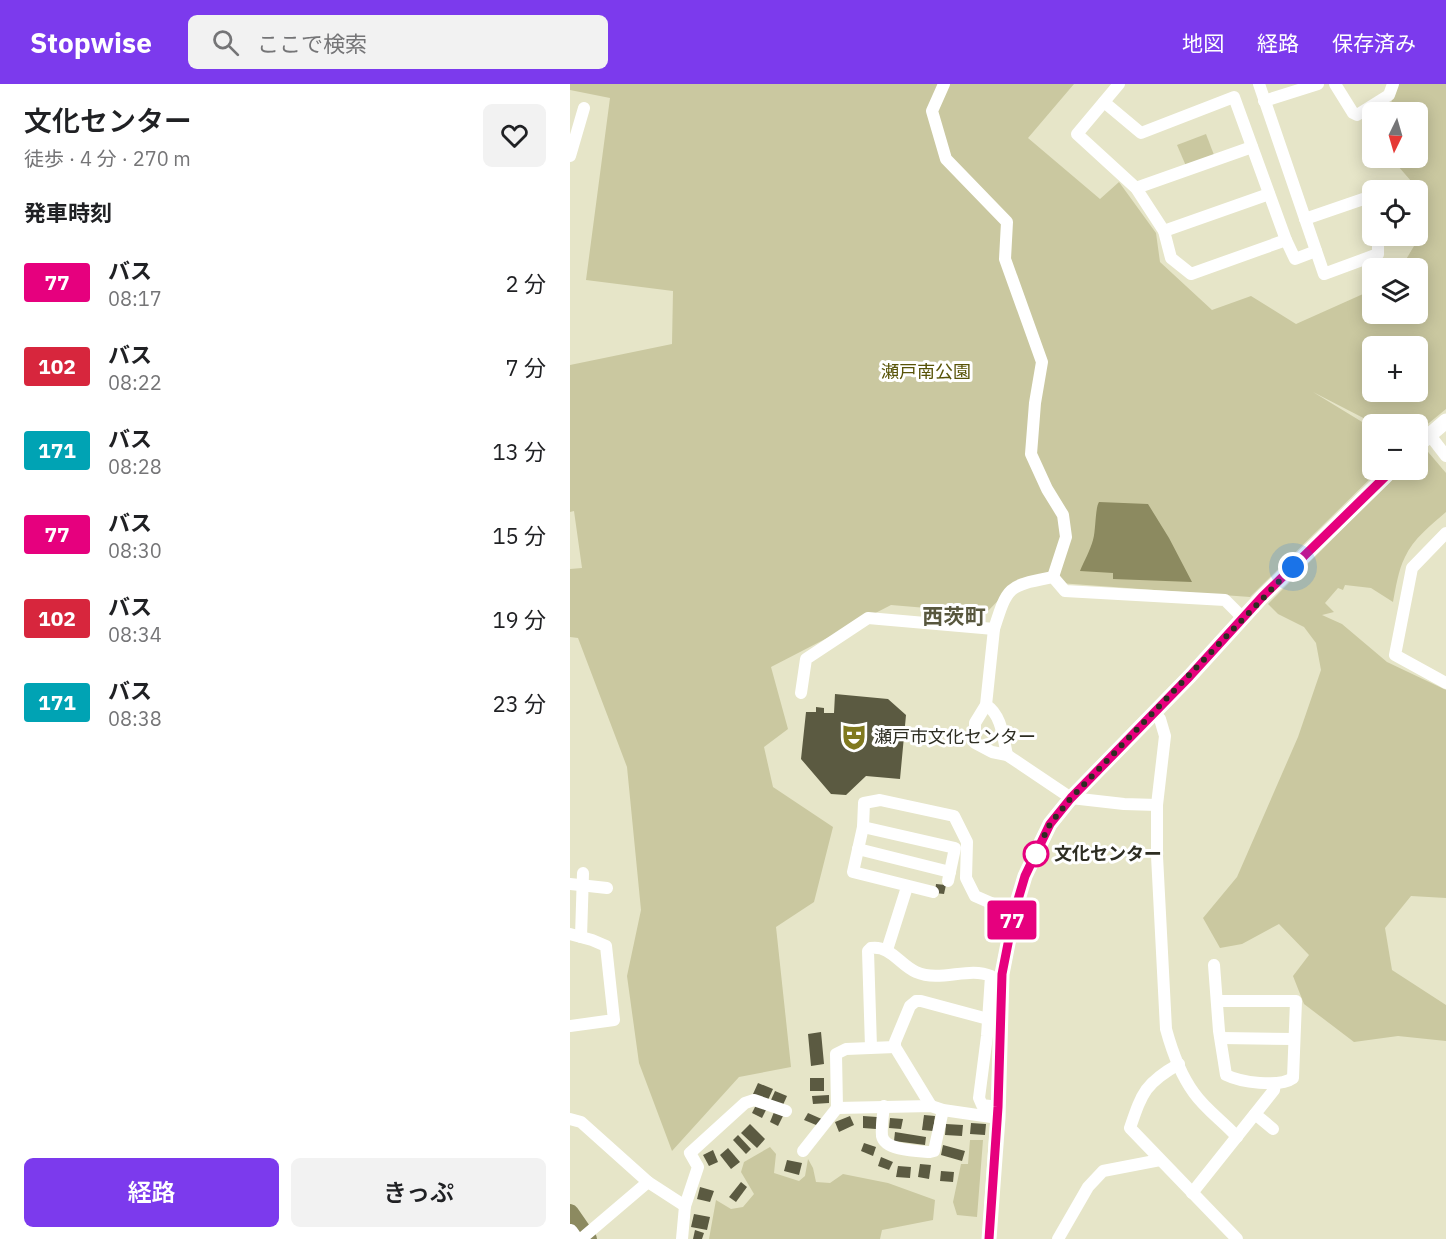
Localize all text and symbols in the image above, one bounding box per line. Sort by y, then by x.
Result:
search box [188,15,608,69]
text: Stopwise [30,24,152,61]
icon: search [209,26,242,59]
text: ここで検索 [257,29,367,58]
text: 地図 [1182,29,1224,57]
text: 経路 [1257,29,1299,57]
text: 保存済み [1332,29,1416,57]
text: 文化センター [24,102,192,139]
north arrow [1362,102,1428,168]
map controls [1362,102,1428,480]
button: heart [483,104,546,167]
text: 徒歩 · 4 分 · 270 m [24,145,191,172]
button: locate [1362,180,1428,246]
text: 発車時刻 [24,198,112,227]
text: バス [108,256,152,285]
button: layers [1362,258,1428,324]
text: 77 [44,268,70,296]
text: 2 分 [506,269,546,298]
text: 08:17 [108,285,162,312]
button: + [1362,336,1428,402]
text: バス [108,340,152,369]
text: 102 [38,352,76,380]
text: 7 分 [506,353,546,382]
park label: 瀬戸南公園 [881,360,971,383]
text: 08:22 [108,369,162,396]
button: − [1362,414,1428,480]
text: バス [108,424,152,453]
text: 171 [38,436,76,464]
text: 13 分 [492,437,546,466]
text: 08:28 [108,453,162,480]
text: バス [108,508,152,537]
text: 77 [44,520,70,548]
text: 15 分 [492,521,546,550]
text: 08:30 [108,537,162,564]
your location [1278,552,1308,582]
text: バス [108,592,152,621]
district label: 西茨町 [923,602,986,630]
text: 102 [38,604,76,632]
text: 19 分 [492,605,546,634]
text: 08:34 [108,621,162,648]
text: バス [108,676,152,705]
text: 171 [38,688,76,716]
text: 23 分 [492,689,546,718]
text: 08:38 [108,705,162,732]
theatre icon: 瀬戸市文化センター [839,722,869,752]
place label: 瀬戸市文化センター [874,725,1036,748]
marker: 文化センター [1023,841,1049,867]
place label: 文化センター [1054,842,1162,865]
line badge: 77 [985,900,1039,940]
text: 77 [999,906,1025,934]
button: 経路 [24,1158,279,1227]
button: きっぷ [291,1158,546,1227]

